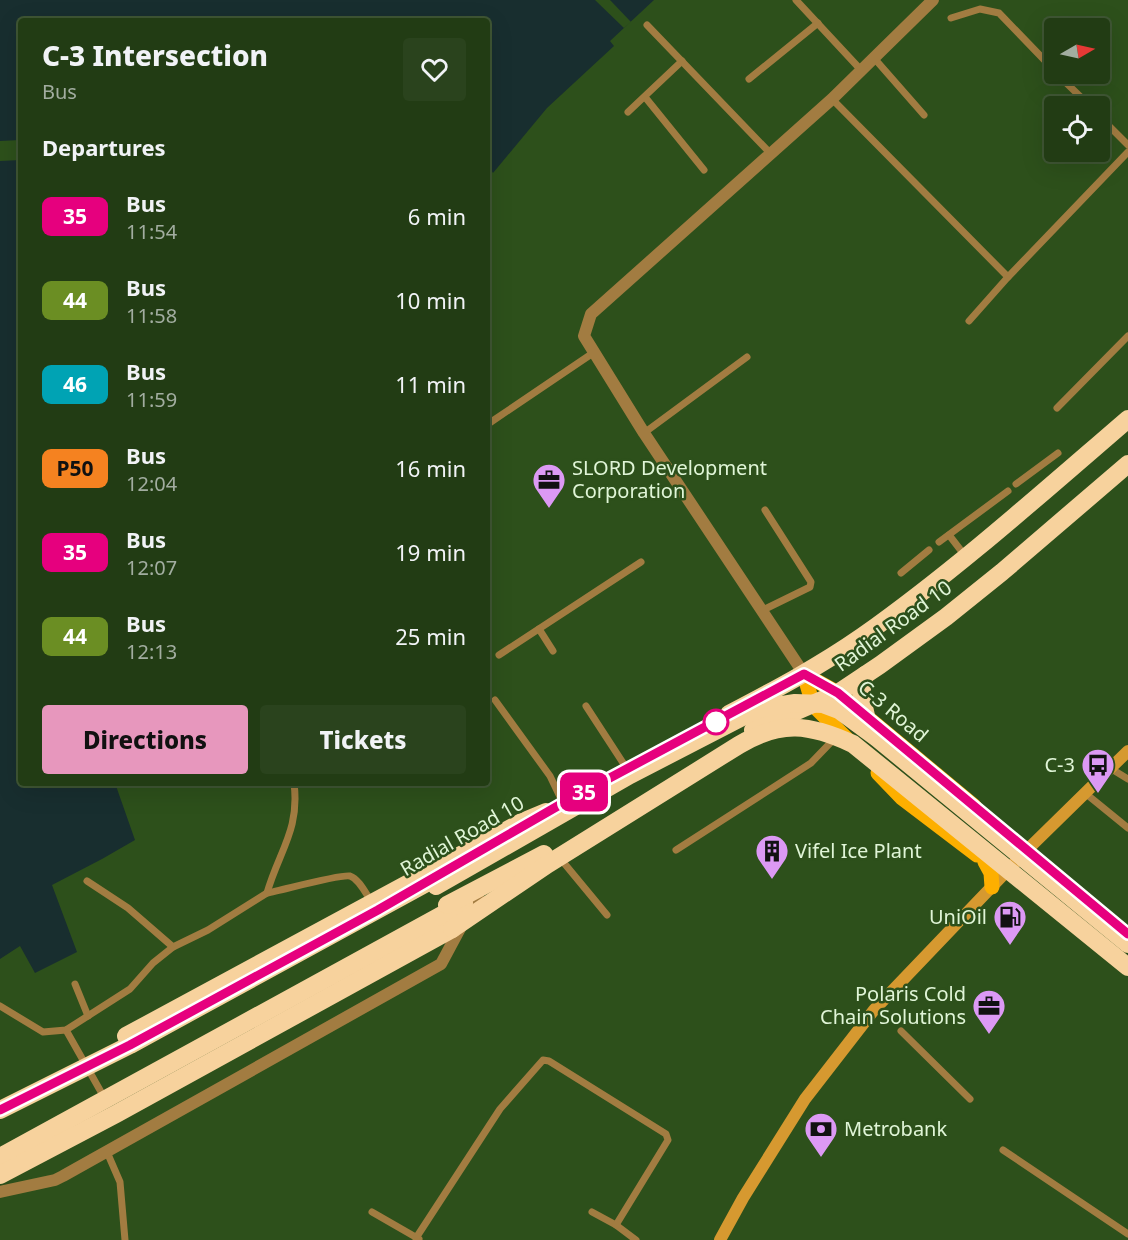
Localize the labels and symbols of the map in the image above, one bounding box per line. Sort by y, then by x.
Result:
north arrow [1044,18,1110,84]
place label: SLORD Development Corporation [572,454,767,504]
office icon: SLORD Development Corporation [531,462,567,509]
street label: Radial Road 10 [829,574,957,677]
street label: C-3 Road [853,673,934,748]
unlabelled marker [703,709,729,735]
bus stop icon: C-3 [1080,747,1116,794]
place label: C-3 [1044,751,1075,778]
line badge: 35 [557,772,611,812]
street label: Radial Road 10 [395,789,529,882]
building icon: Vifel Ice Plant [754,833,790,880]
place label: Vifel Ice Plant [795,837,922,864]
fuel station icon: UniOil [992,899,1028,946]
place label: UniOil [929,903,987,930]
place label: Polaris Cold Chain Solutions [820,980,966,1030]
office icon: Polaris Cold Chain Solutions [971,988,1007,1035]
bank icon: Metrobank [803,1111,839,1158]
place label: Metrobank [844,1115,947,1142]

